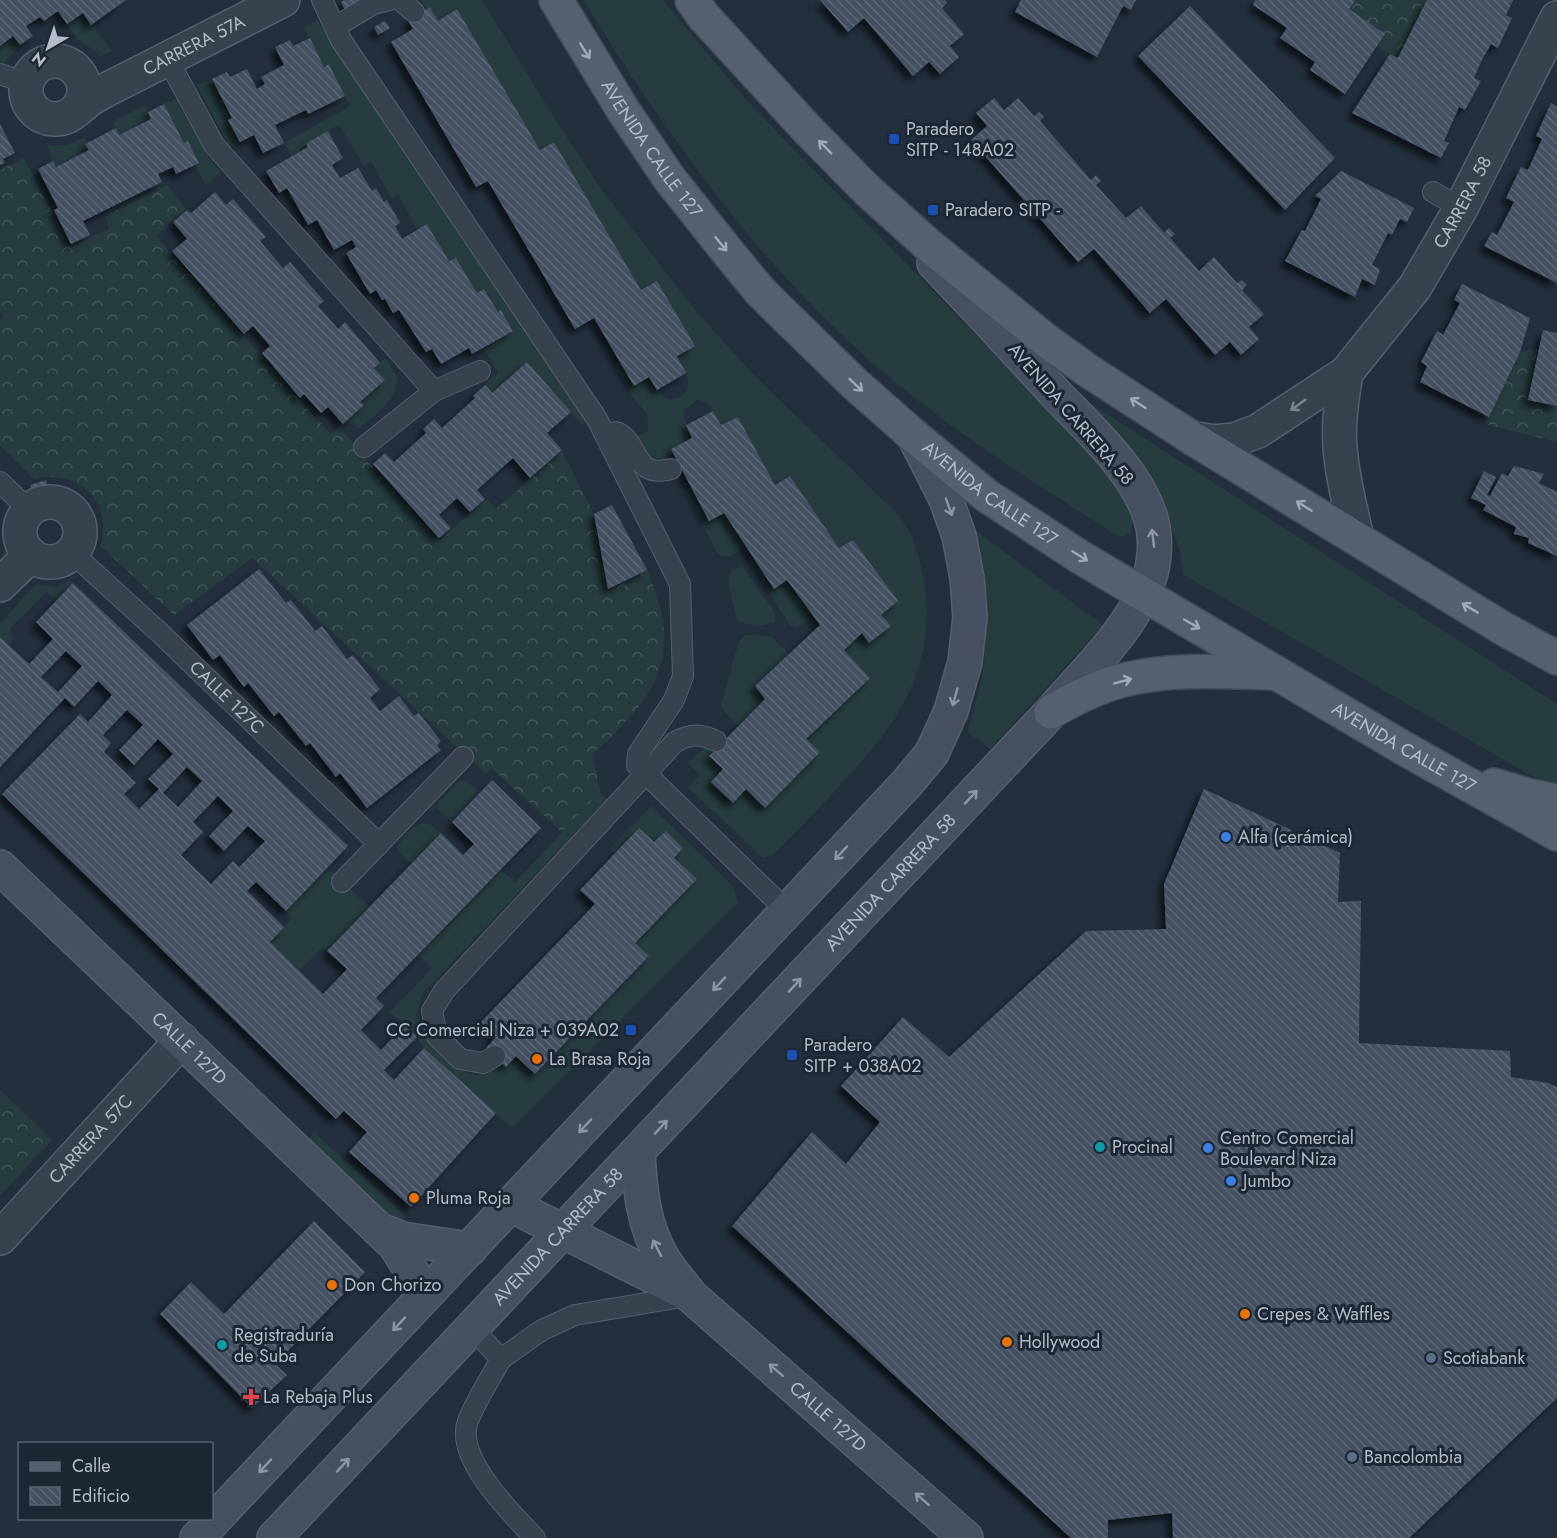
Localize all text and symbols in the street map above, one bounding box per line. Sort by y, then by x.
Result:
street label: CARRERA 57A [138,8,249,82]
north arrow [18,18,78,78]
one-way arrow [579,42,592,59]
text: N [27,46,51,72]
street label: AVENIDA CALLE 127 [595,75,709,224]
place label: Paradero SITP - 148A02 [906,116,1014,163]
marker: Paradero SITP - 148A02 [887,132,901,146]
one-way arrow [817,140,832,155]
street label: CARRERA 58 [1427,152,1498,253]
place label: Paradero SITP - [945,197,1060,223]
marker: Paradero SITP - [926,203,940,217]
one-way arrow [715,236,728,252]
street label: AVENIDA CARRERA 58 [1002,337,1140,491]
one-way arrow [849,378,864,392]
one-way arrow [1130,397,1147,409]
one-way arrow [1290,399,1306,411]
street label: AVENIDA CALLE 127 [917,435,1063,552]
one-way arrow [944,497,955,516]
one-way arrow [1296,499,1313,511]
one-way arrow [1147,529,1158,549]
one-way arrow [1071,550,1088,563]
one-way arrow [1462,601,1479,613]
one-way arrow [1184,619,1201,631]
street label: CALLE 127C [183,655,270,740]
one-way arrow [1113,674,1132,686]
one-way arrow [949,688,960,707]
street label: AVENIDA CALLE 127 [1327,696,1481,799]
one-way arrow [964,790,978,805]
street label: AVENIDA CARRERA 58 [819,808,962,957]
place label: Alfa (cerámica) [1238,824,1353,850]
marker: Alfa (cerámica) [1219,830,1233,844]
one-way arrow [834,845,849,860]
one-way arrow [712,976,726,991]
one-way arrow [787,978,802,993]
street label: CALLE 127D [146,1006,233,1091]
place label: CC Comercial Niza + 039A02 [386,1017,619,1043]
marker: CC Comercial Niza + 039A02 [624,1023,638,1037]
place label: Paradero SITP + 038A02 [804,1032,922,1079]
place label: La Brasa Roja [549,1046,650,1072]
marker: Paradero SITP + 038A02 [785,1048,799,1062]
marker: La Brasa Roja [530,1052,544,1066]
street label: CARRERA 57C [43,1089,139,1190]
one-way arrow [578,1119,592,1134]
one-way arrow [654,1120,668,1135]
place label: Centro Comercial Boulevard Niza [1220,1125,1354,1172]
place label: Procinal [1112,1134,1173,1160]
marker: Procinal [1093,1140,1107,1154]
marker: Centro Comercial Boulevard Niza [1201,1141,1215,1155]
street label: AVENIDA CARRERA 58 [486,1162,629,1311]
place label: Jumbo [1241,1168,1291,1194]
marker: Jumbo [1224,1174,1238,1188]
place label: Pluma Roja [426,1185,511,1211]
marker: Pluma Roja [407,1191,421,1205]
one-way arrow [651,1240,663,1258]
place label: Don Chorizo [344,1272,441,1298]
marker: Don Chorizo [325,1278,339,1292]
place label: Crepes & Waffles [1257,1301,1390,1327]
marker: Crepes & Waffles [1238,1307,1252,1321]
one-way arrow [392,1317,406,1332]
place label: Registraduría de Suba [234,1322,334,1369]
place label: Hollywood [1019,1329,1100,1355]
marker: Hollywood [1000,1335,1014,1349]
marker: Registraduría de Suba [215,1338,229,1352]
place label: Scotiabank [1443,1345,1525,1371]
marker: Scotiabank [1424,1351,1438,1365]
one-way arrow [768,1363,783,1377]
street label: CALLE 127D [784,1375,872,1458]
place label: La Rebaja Plus [263,1384,373,1410]
marker: La Rebaja Plus [244,1390,258,1404]
legend [18,1442,213,1520]
place label: Bancolombia [1364,1444,1462,1470]
marker: Bancolombia [1345,1450,1359,1464]
text: Calle [72,1453,111,1479]
one-way arrow [258,1458,272,1473]
one-way arrow [336,1458,350,1473]
text: Edificio [72,1483,130,1509]
one-way arrow [915,1492,930,1506]

